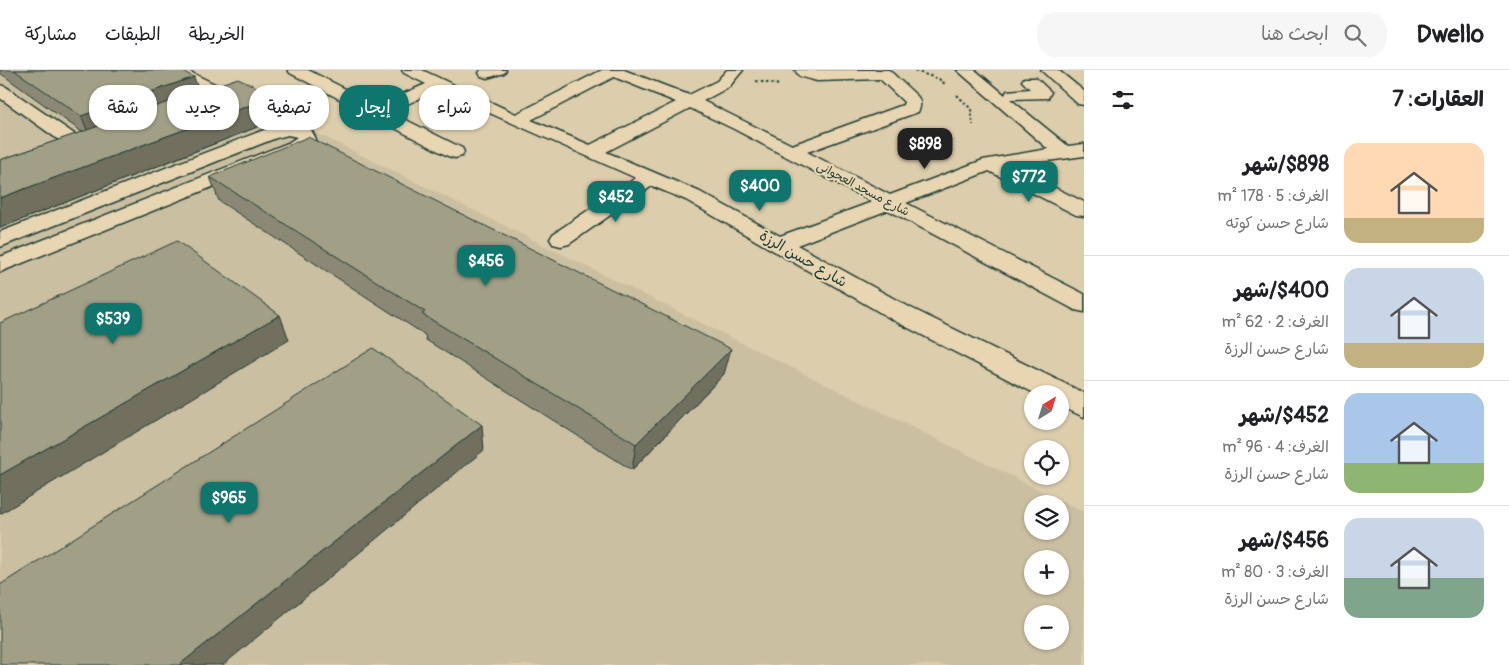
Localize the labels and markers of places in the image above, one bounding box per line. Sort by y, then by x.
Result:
pin: $898 [895,128,955,170]
pin: $772 [999,160,1059,203]
pin: $400 [730,170,790,212]
pin: $452 [586,180,646,223]
pin: $456 [456,244,516,287]
pin: $539 [83,302,143,345]
pin: $965 [199,482,259,524]

